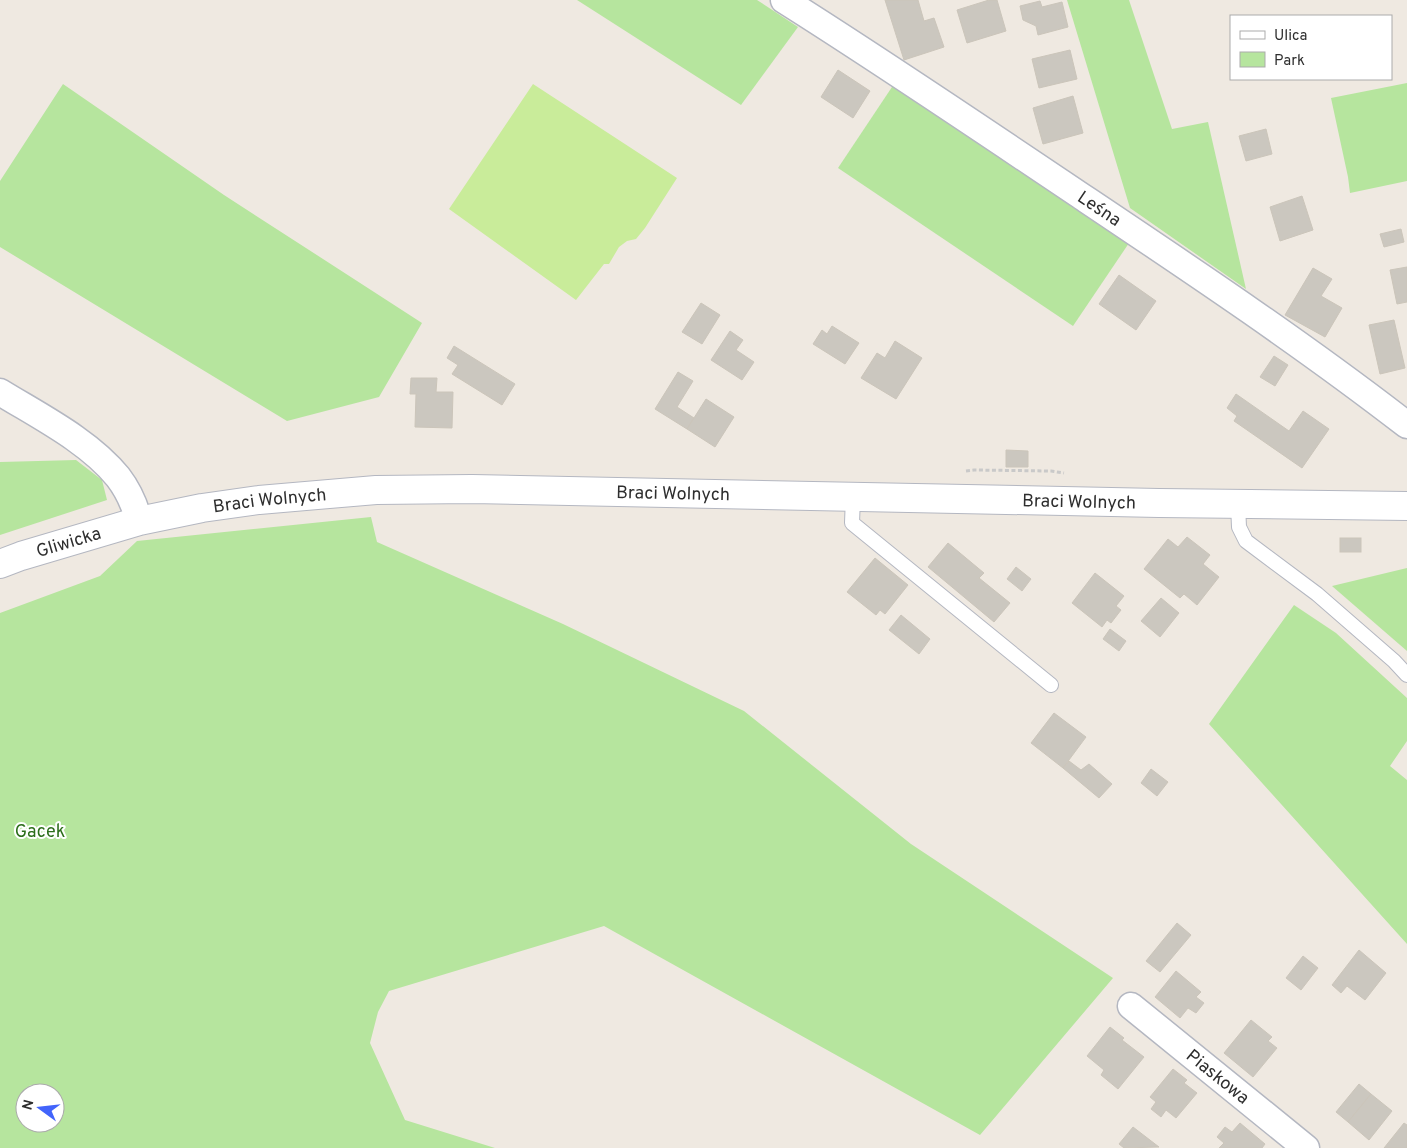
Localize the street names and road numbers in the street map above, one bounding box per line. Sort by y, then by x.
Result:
street label: Leśna [1072,187,1125,232]
street label: Braci Wolnych [616,482,730,507]
street label: Braci Wolnych [212,484,327,519]
street label: Braci Wolnych [1022,490,1136,516]
street label: Gliwicka [34,523,104,564]
street label: Piaskowa [1181,1045,1253,1110]

